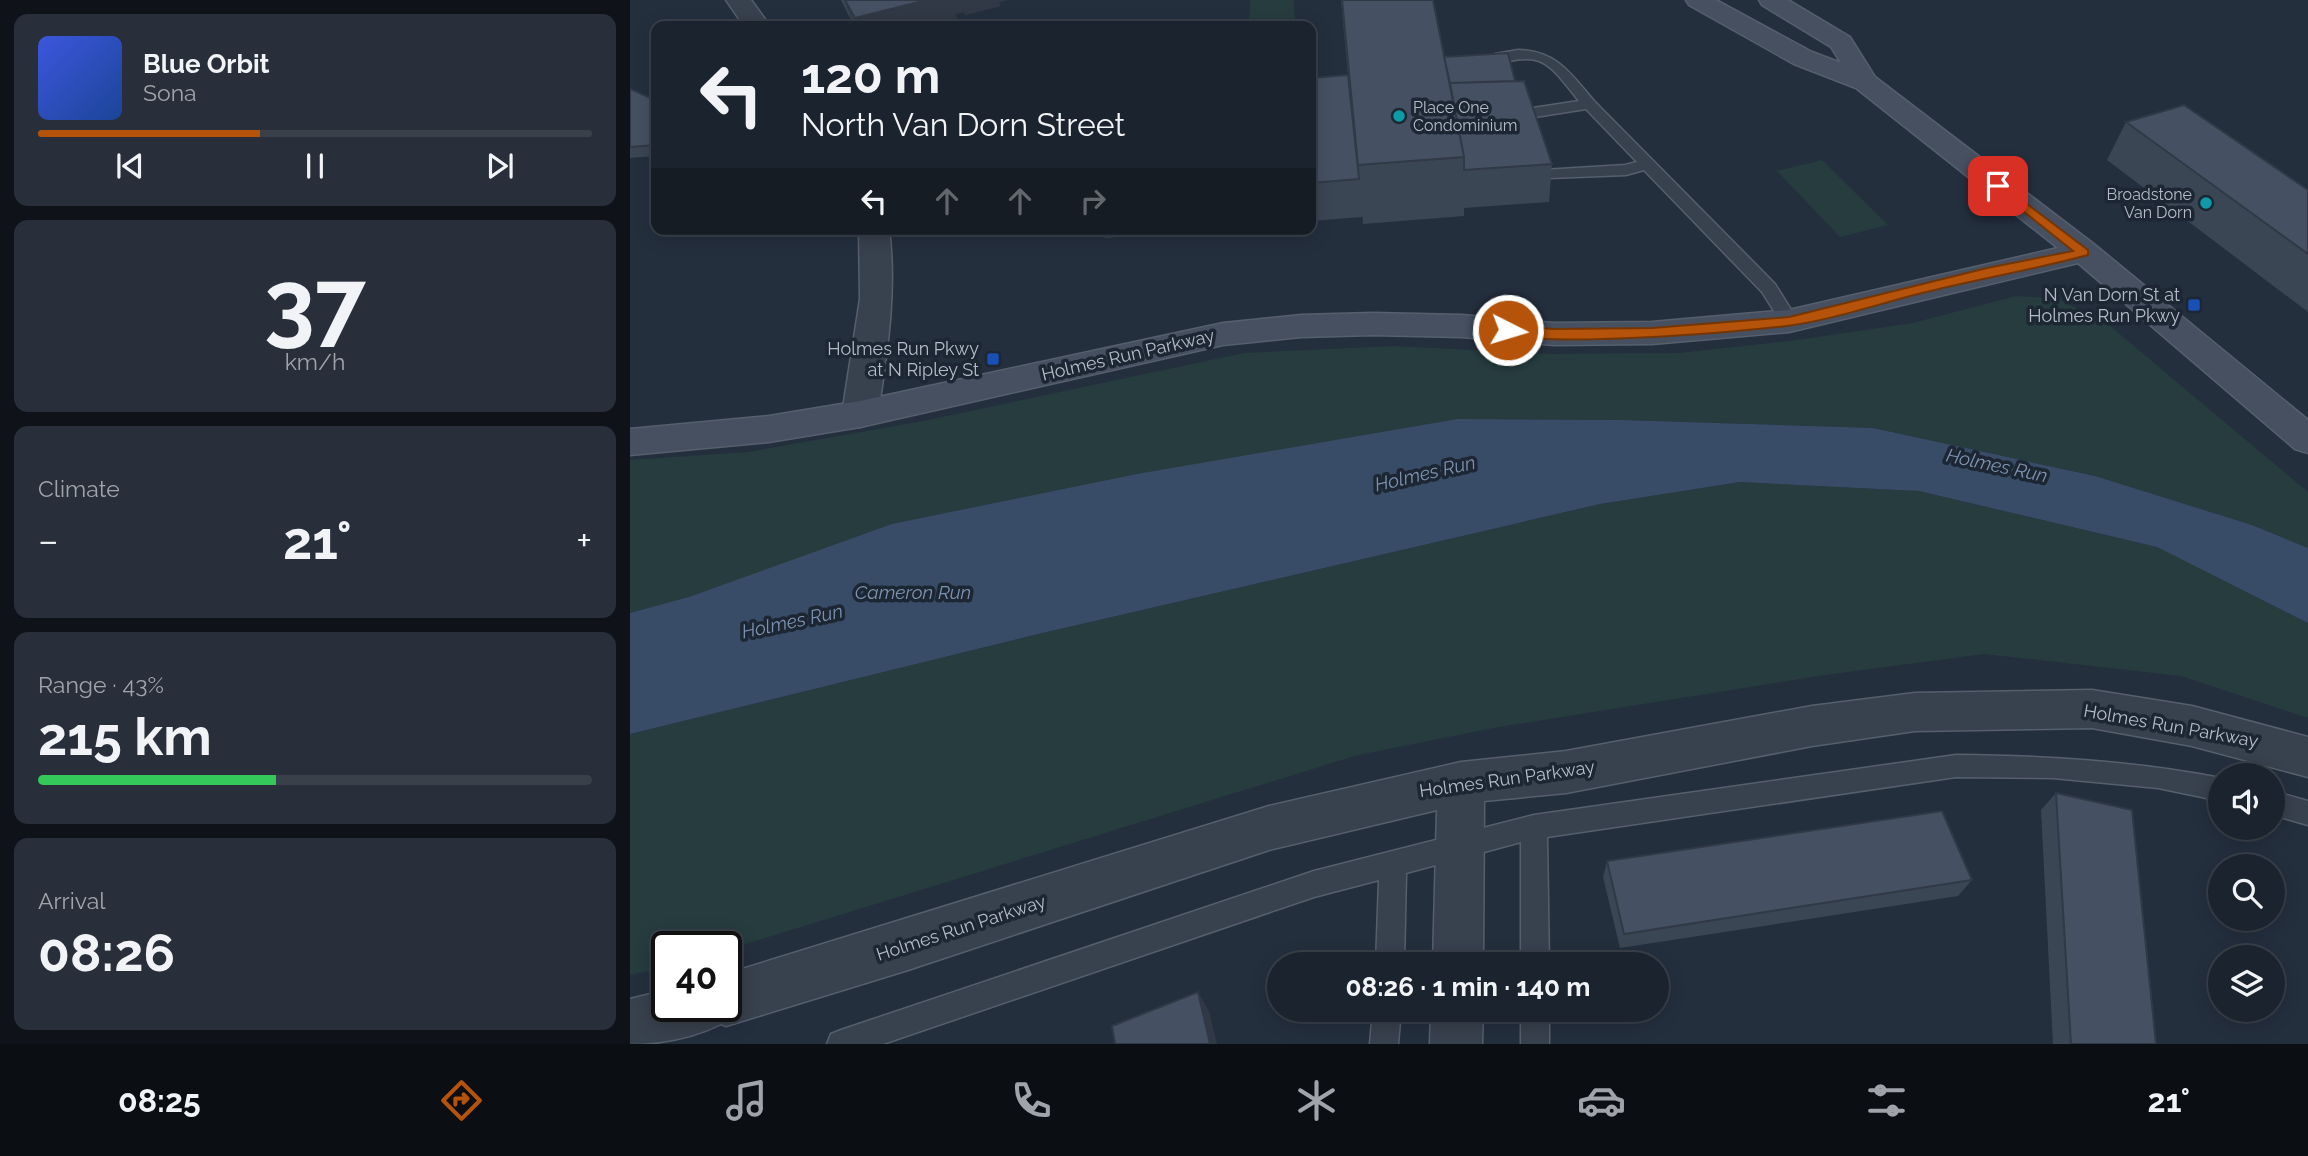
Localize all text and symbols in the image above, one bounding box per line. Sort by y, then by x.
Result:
text: 120 m [801,47,940,104]
text: Blue Orbit [143,49,270,79]
icon: left [686,49,777,140]
text: Sona [143,79,197,106]
place label: Place One Condominium [1413,98,1518,135]
text: North Van Dorn Street [801,106,1125,143]
marker: Place One Condominium [1391,108,1407,124]
icon: previous [111,147,149,185]
icon: pause [296,147,334,185]
icon: next [481,147,519,185]
pin [1968,156,2028,216]
icon: arrive [1979,167,2017,205]
icon: left [855,182,893,220]
icon: ahead [928,182,966,220]
icon: ahead [1001,182,1039,220]
icon: right [1074,182,1112,220]
place label: Broadstone Van Dorn [2107,185,2192,222]
marker: Broadstone Van Dorn [2198,195,2214,211]
text: 37 [264,249,366,356]
place label: N Van Dorn St at Holmes Run Pkwy [2028,284,2180,326]
position arrow [1471,293,1545,367]
marker: N Van Dorn St at Holmes Run Pkwy [2186,297,2202,313]
street label: Holmes Run Parkway [1039,324,1217,385]
place label: Holmes Run Pkwy at N Ripley St [827,338,979,380]
text: km/h [285,348,345,375]
marker: Holmes Run Pkwy at N Ripley St [985,351,1001,367]
water label: Holmes Run [1944,444,2050,486]
water label: Holmes Run [1372,451,1478,495]
text: Climate [38,475,120,502]
text: 21° [283,510,352,571]
text: − [38,518,58,563]
text: + [576,518,592,563]
water label: Cameron Run [855,581,971,603]
water label: Holmes Run [739,600,845,642]
text: Range · 43% [38,671,164,698]
street label: Holmes Run Parkway [2082,700,2260,751]
text: 215 km [38,706,212,767]
street label: Holmes Run Parkway [1418,756,1596,801]
map controls [2208,763,2285,1022]
button: sound [2208,763,2285,840]
button: search [2208,854,2285,931]
text: Arrival [38,887,105,914]
street label: Holmes Run Parkway [873,890,1048,965]
text: 08:26 [38,922,175,983]
speed limit sign: 40 [651,931,742,1022]
button: layers [2208,945,2285,1022]
text: 08:26 · 1 min · 140 m [1346,972,1590,1002]
icon: directions [437,1076,486,1125]
icon: music [722,1076,771,1125]
icon: phone [1007,1076,1056,1125]
icon: climate [1292,1076,1341,1125]
icon: car [1577,1076,1626,1125]
icon: filters [1862,1076,1911,1125]
text: 08:25 [118,1082,201,1119]
text: 21° [2148,1082,2190,1119]

